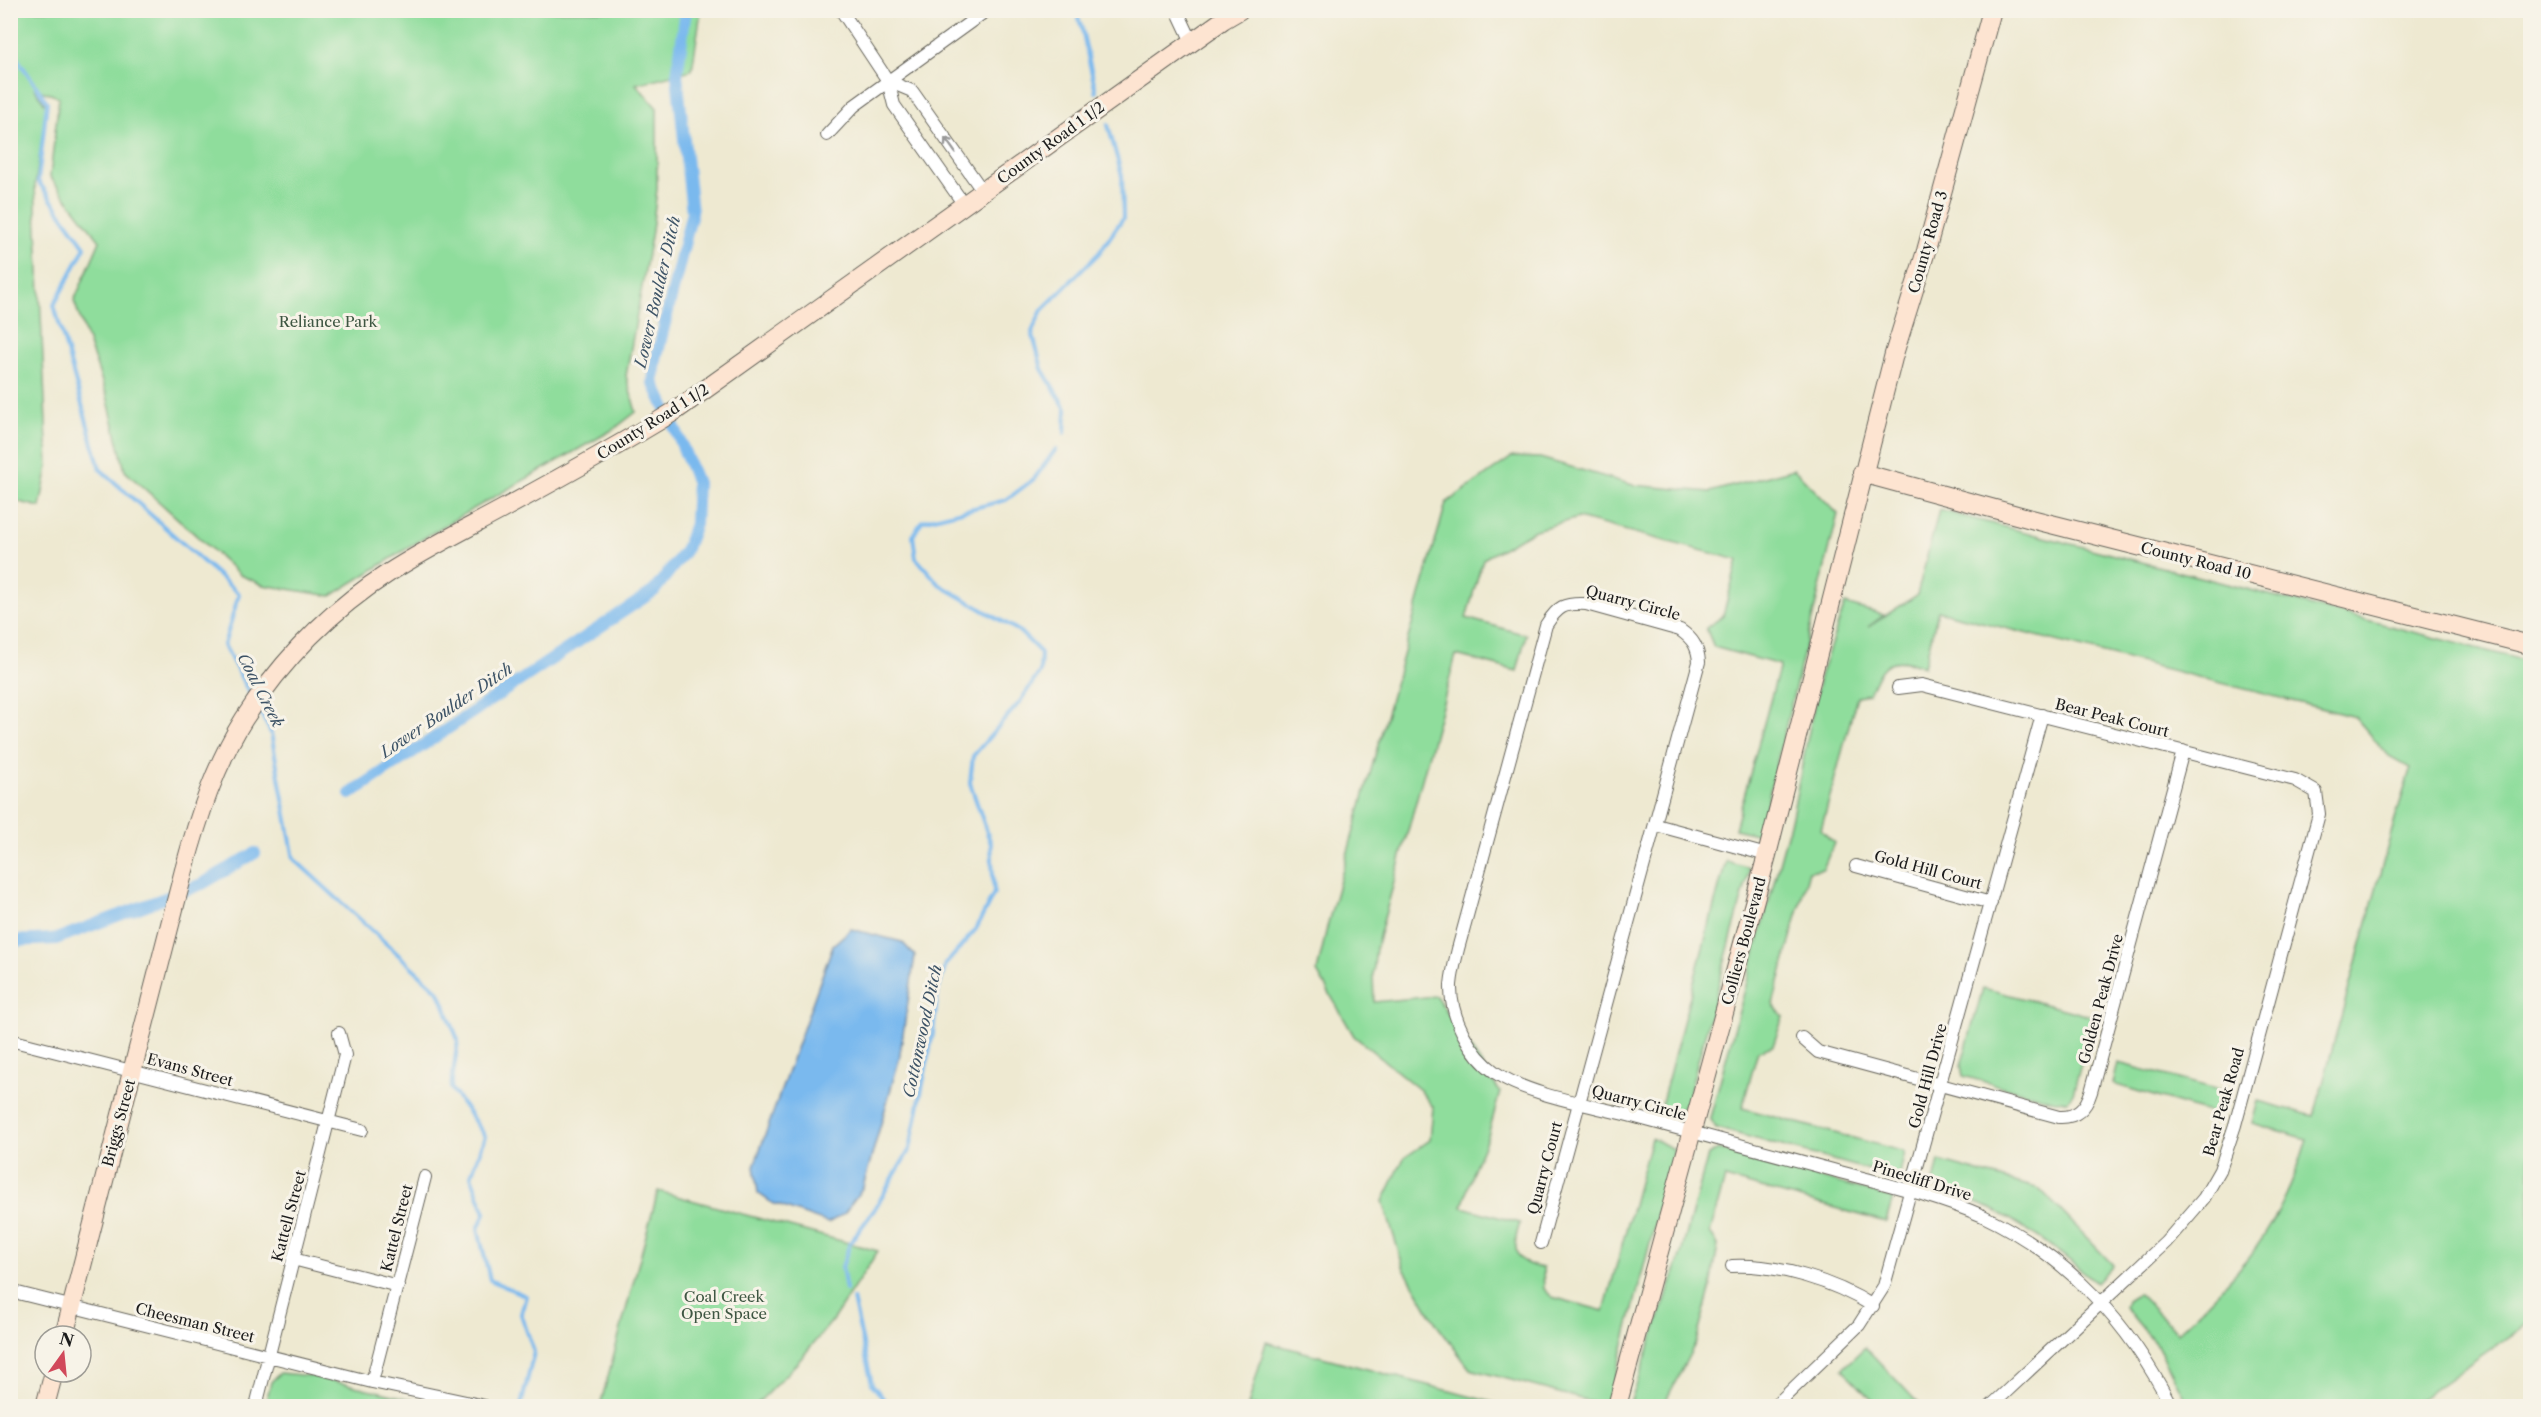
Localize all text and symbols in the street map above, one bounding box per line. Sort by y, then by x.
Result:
street label: County Road 1 1/2 [993,97,1108,188]
one-way arrow [944,137,956,153]
street label: County Road 3 [1904,188,1951,295]
water label: Lower Boulder Ditch [629,214,684,372]
park label: Reliance Park [279,312,379,331]
street label: County Road 1 1/2 [593,380,712,464]
street label: County Road 10 [2139,538,2253,583]
street label: Quarry Circle [1584,581,1682,624]
water label: Coal Creek [234,649,289,731]
water label: Lower Boulder Ditch [374,658,516,763]
street label: Bear Peak Court [2053,694,2172,741]
street label: Gold Hill Court [1872,846,1985,893]
street label: Colliers Boulevard [1717,875,1770,1007]
street label: Golden Peak Drive [2074,932,2127,1066]
water label: Cottonwood Ditch [898,963,946,1099]
street label: Gold Hill Drive [1904,1021,1951,1131]
street label: Bear Peak Road [2199,1045,2248,1158]
street label: Evans Street [145,1049,236,1090]
street label: Briggs Street [98,1076,140,1169]
street label: Quarry Circle [1590,1081,1688,1124]
street label: Quarry Court [1523,1119,1566,1217]
street label: Pinecliff Drive [1870,1156,1974,1205]
street label: Kattell Street [267,1167,310,1264]
street label: Kattel Street [376,1181,417,1274]
park label: Coal Creek Open Space [681,1287,767,1323]
street label: Cheesman Street [134,1299,257,1347]
north arrow [33,1324,93,1384]
text: N [58,1328,76,1351]

